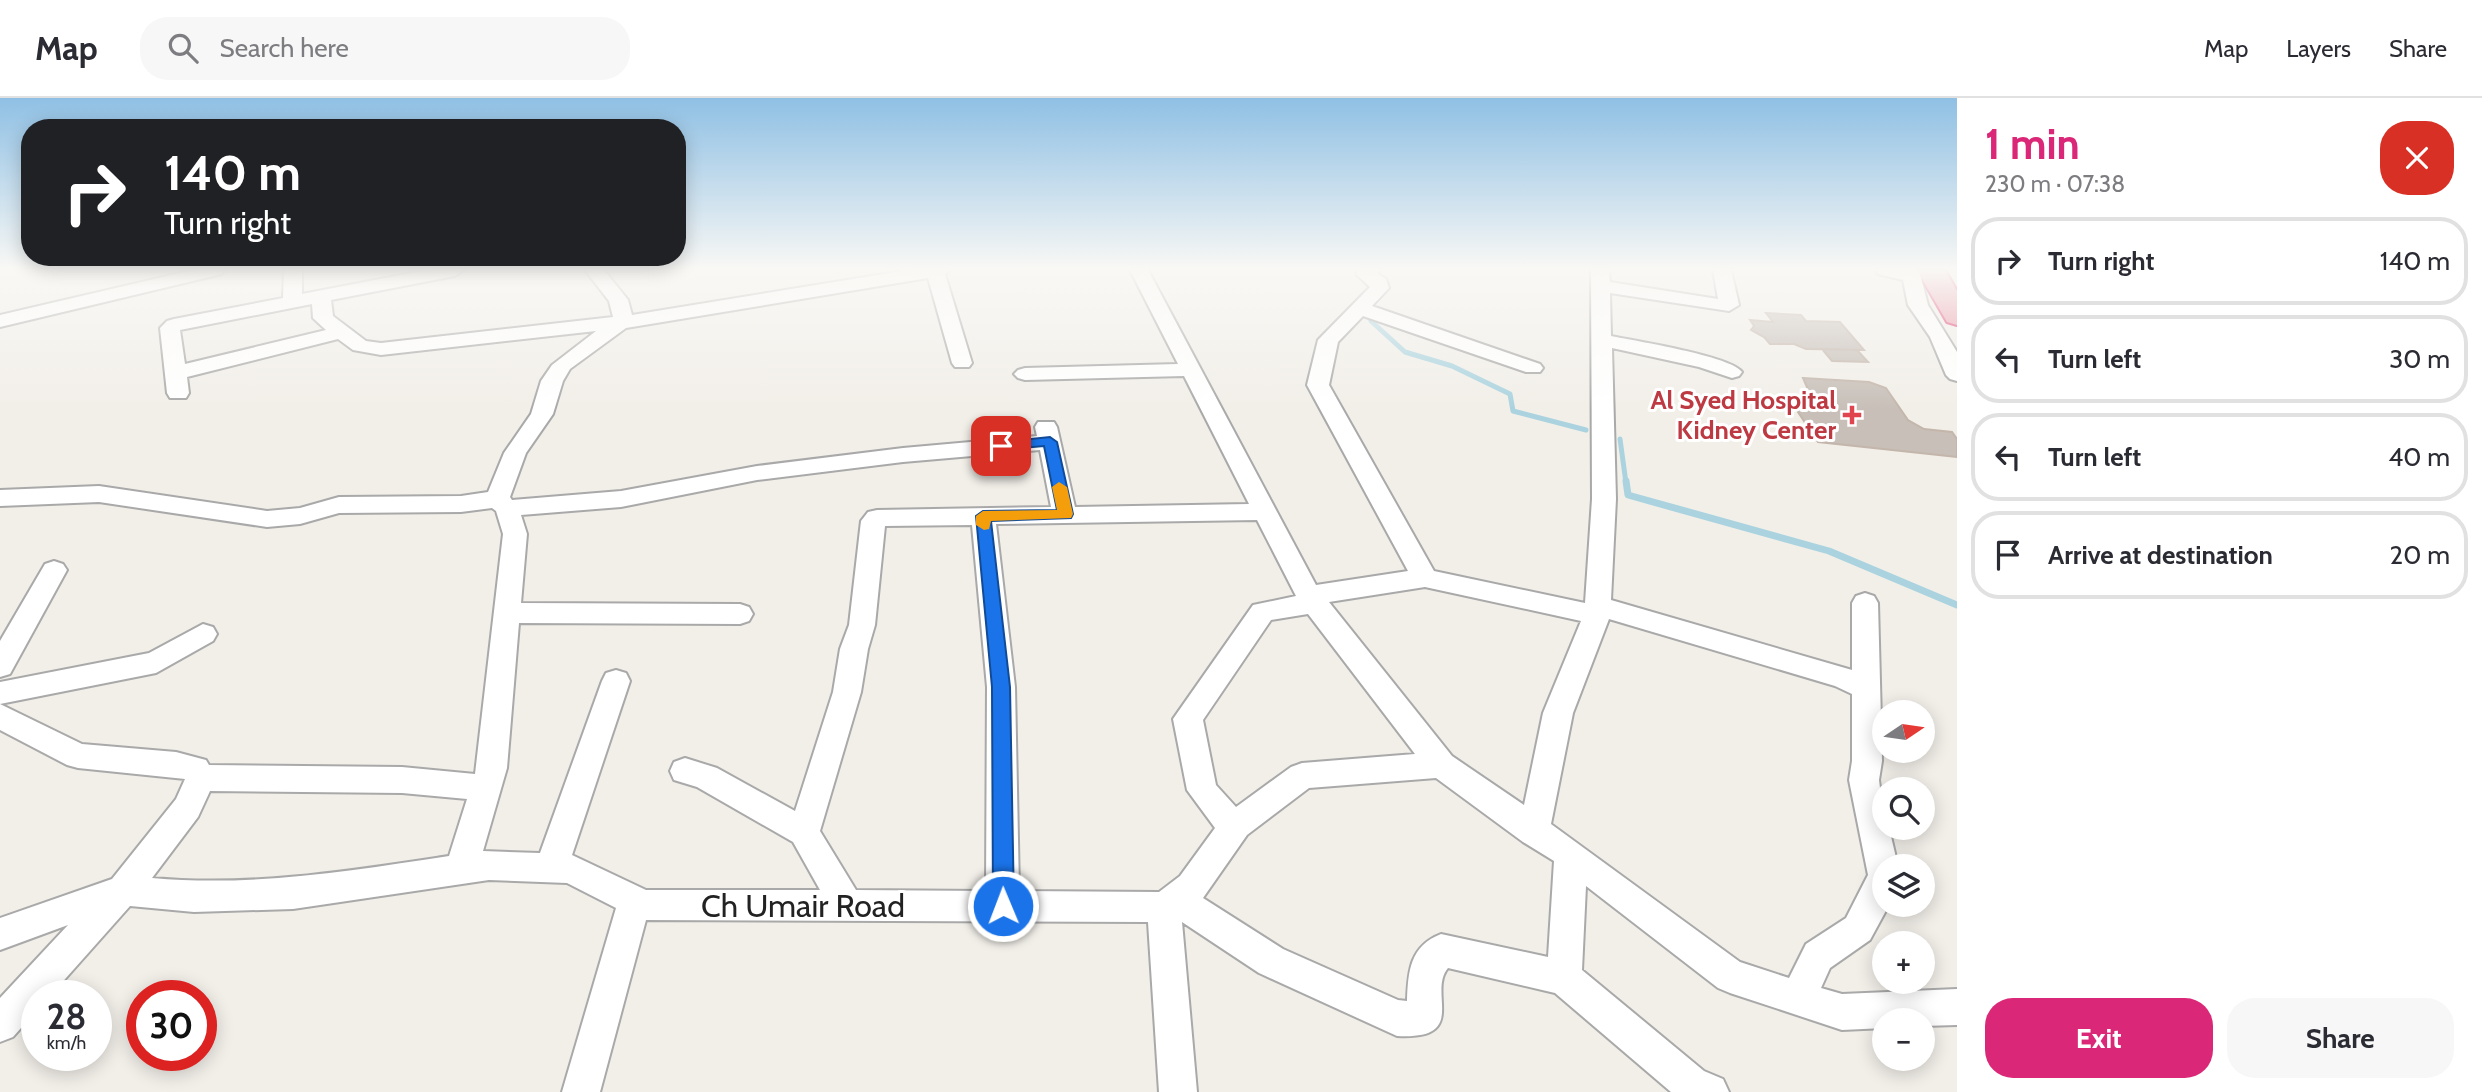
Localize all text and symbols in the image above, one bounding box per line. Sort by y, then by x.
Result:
search box [140,17,630,80]
text: Map [35,28,98,68]
icon: search [164,29,202,67]
text: Search here [220,32,349,64]
text: Map [2204,34,2248,63]
text: Layers [2286,34,2351,63]
text: Share [2389,34,2447,63]
text: 1 min [1985,118,2080,170]
button: close [2380,121,2454,195]
text: 140 m [164,143,301,202]
icon: right [49,147,140,238]
text: 230 m · 07:38 [1985,170,2125,198]
text: Turn right [164,203,291,242]
icon: right [1989,242,2027,280]
text: Turn right [2048,245,2154,277]
text: 140 m [2380,245,2450,277]
icon: left [1989,340,2027,378]
text: Turn left [2048,343,2141,375]
text: 30 m [2389,343,2450,375]
place label: Al Syed Hospital Kidney Center [1650,384,1836,446]
marker: Al Syed Hospital Kidney Center [1842,405,1862,425]
pin [971,416,1031,476]
icon: arrive [982,427,1020,465]
icon: left [1989,438,2027,476]
text: Turn left [2048,441,2141,473]
text: 40 m [2388,441,2450,473]
icon: arrive [1989,536,2027,574]
text: Arrive at destination [2048,539,2273,571]
text: 20 m [2390,539,2450,571]
north arrow [1872,700,1936,763]
map controls [1872,700,1935,1071]
button: search [1872,777,1935,840]
button: layers [1872,854,1935,917]
position arrow [966,869,1040,943]
street label: Ch Umair Road [701,886,905,925]
button: + [1872,931,1935,994]
speed limit sign: 30 [126,980,217,1071]
text: 28 [47,995,86,1038]
button: Exit [1985,998,2213,1078]
button: Share [2227,998,2454,1078]
button: − [1872,1008,1935,1071]
text: km/h [47,1032,86,1054]

